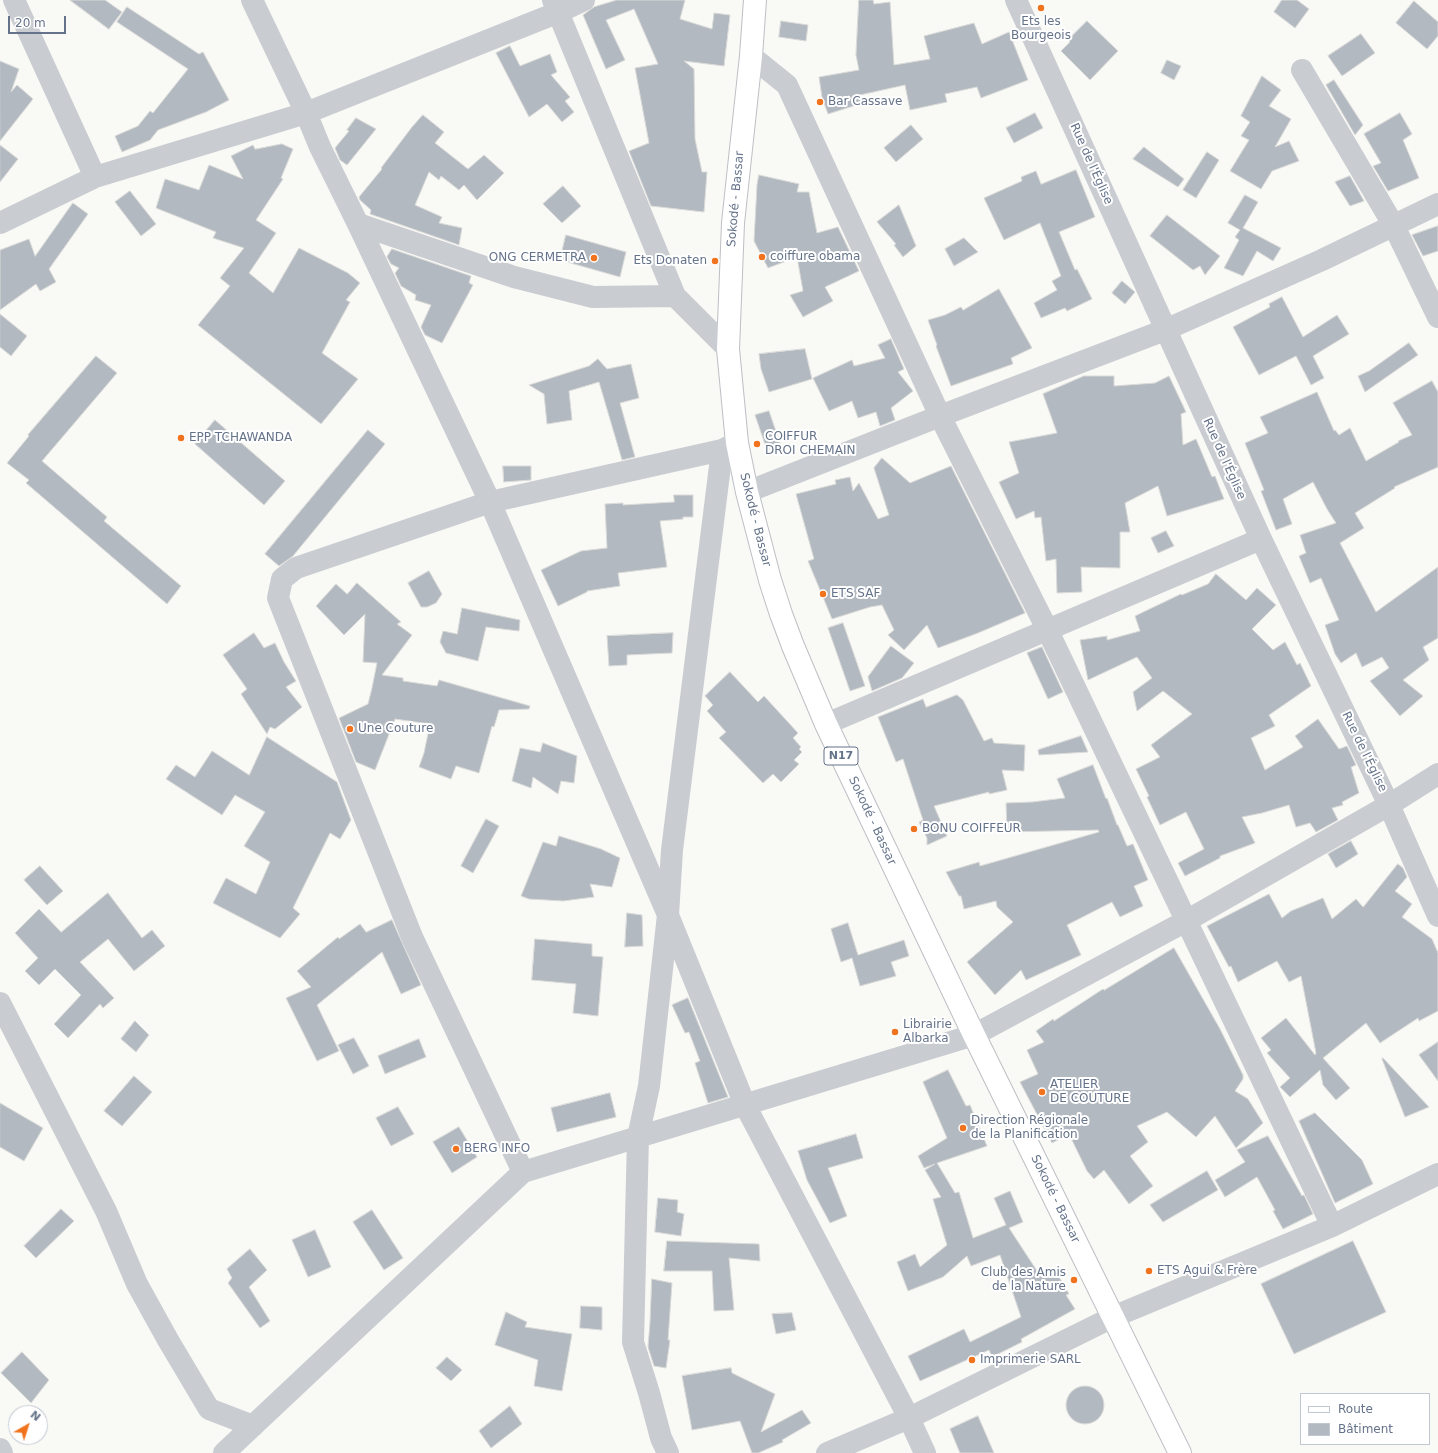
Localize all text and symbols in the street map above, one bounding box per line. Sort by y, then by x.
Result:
marker: Ets les Bourgeois [1036,3,1046,13]
scale bar [10,8,68,34]
place label: Ets les Bourgeois [1011,15,1071,43]
text: 20 m [15,16,46,30]
place label: Bar Cassave [828,95,902,109]
marker: Bar Cassave [815,97,825,107]
street label: Rue de l'Église [1067,121,1115,207]
street label: Sokodé - Bassar [725,150,747,248]
place label: coiffure obama [770,250,860,264]
place label: ONG CERMETRA [489,251,586,265]
marker: coiffure obama [757,252,767,262]
marker: ONG CERMETRA [589,253,599,263]
place label: Ets Donaten [633,254,707,268]
marker: Ets Donaten [710,256,720,266]
street label: Rue de l'Église [1200,416,1248,502]
place label: COIFFUR DROI CHEMAIN [765,430,855,458]
place label: EPP TCHAWANDA [189,431,292,445]
marker: EPP TCHAWANDA [176,433,186,443]
marker: COIFFUR DROI CHEMAIN [752,439,762,449]
street label: Sokodé - Bassar [736,472,774,568]
place label: ETS SAF [831,587,880,601]
marker: ETS SAF [818,589,828,599]
street label: Rue de l'Église [1338,709,1390,795]
place label: Une Couture [358,722,433,736]
marker: Une Couture [345,724,355,734]
road number: N17 [824,747,858,765]
street label: Sokodé - Bassar [845,774,899,868]
place label: BONU COIFFEUR [922,822,1021,836]
marker: BONU COIFFEUR [909,824,919,834]
place label: Librairie Albarka [903,1018,952,1046]
marker: Librairie Albarka [890,1027,900,1037]
place label: ATELIER DE COUTURE [1050,1078,1129,1106]
marker: ATELIER DE COUTURE [1037,1087,1047,1097]
place label: Direction Régionale de la Planification [971,1114,1088,1142]
marker: Direction Régionale de la Planification [958,1123,968,1133]
place label: BERG INFO [464,1142,530,1156]
marker: BERG INFO [451,1144,461,1154]
street label: Sokodé - Bassar [1027,1153,1083,1245]
place label: ETS Agui & Frère [1157,1264,1257,1278]
place label: Club des Amis de la Nature [981,1266,1066,1294]
marker: ETS Agui & Frère [1144,1266,1154,1276]
marker: Club des Amis de la Nature [1069,1275,1079,1285]
place label: Imprimerie SARL [980,1353,1081,1367]
marker: Imprimerie SARL [967,1355,977,1365]
legend [1300,1393,1430,1445]
text: Route [1338,1402,1373,1416]
north arrow [8,1405,48,1445]
text: N [28,1408,43,1424]
text: Bâtiment [1338,1422,1393,1436]

